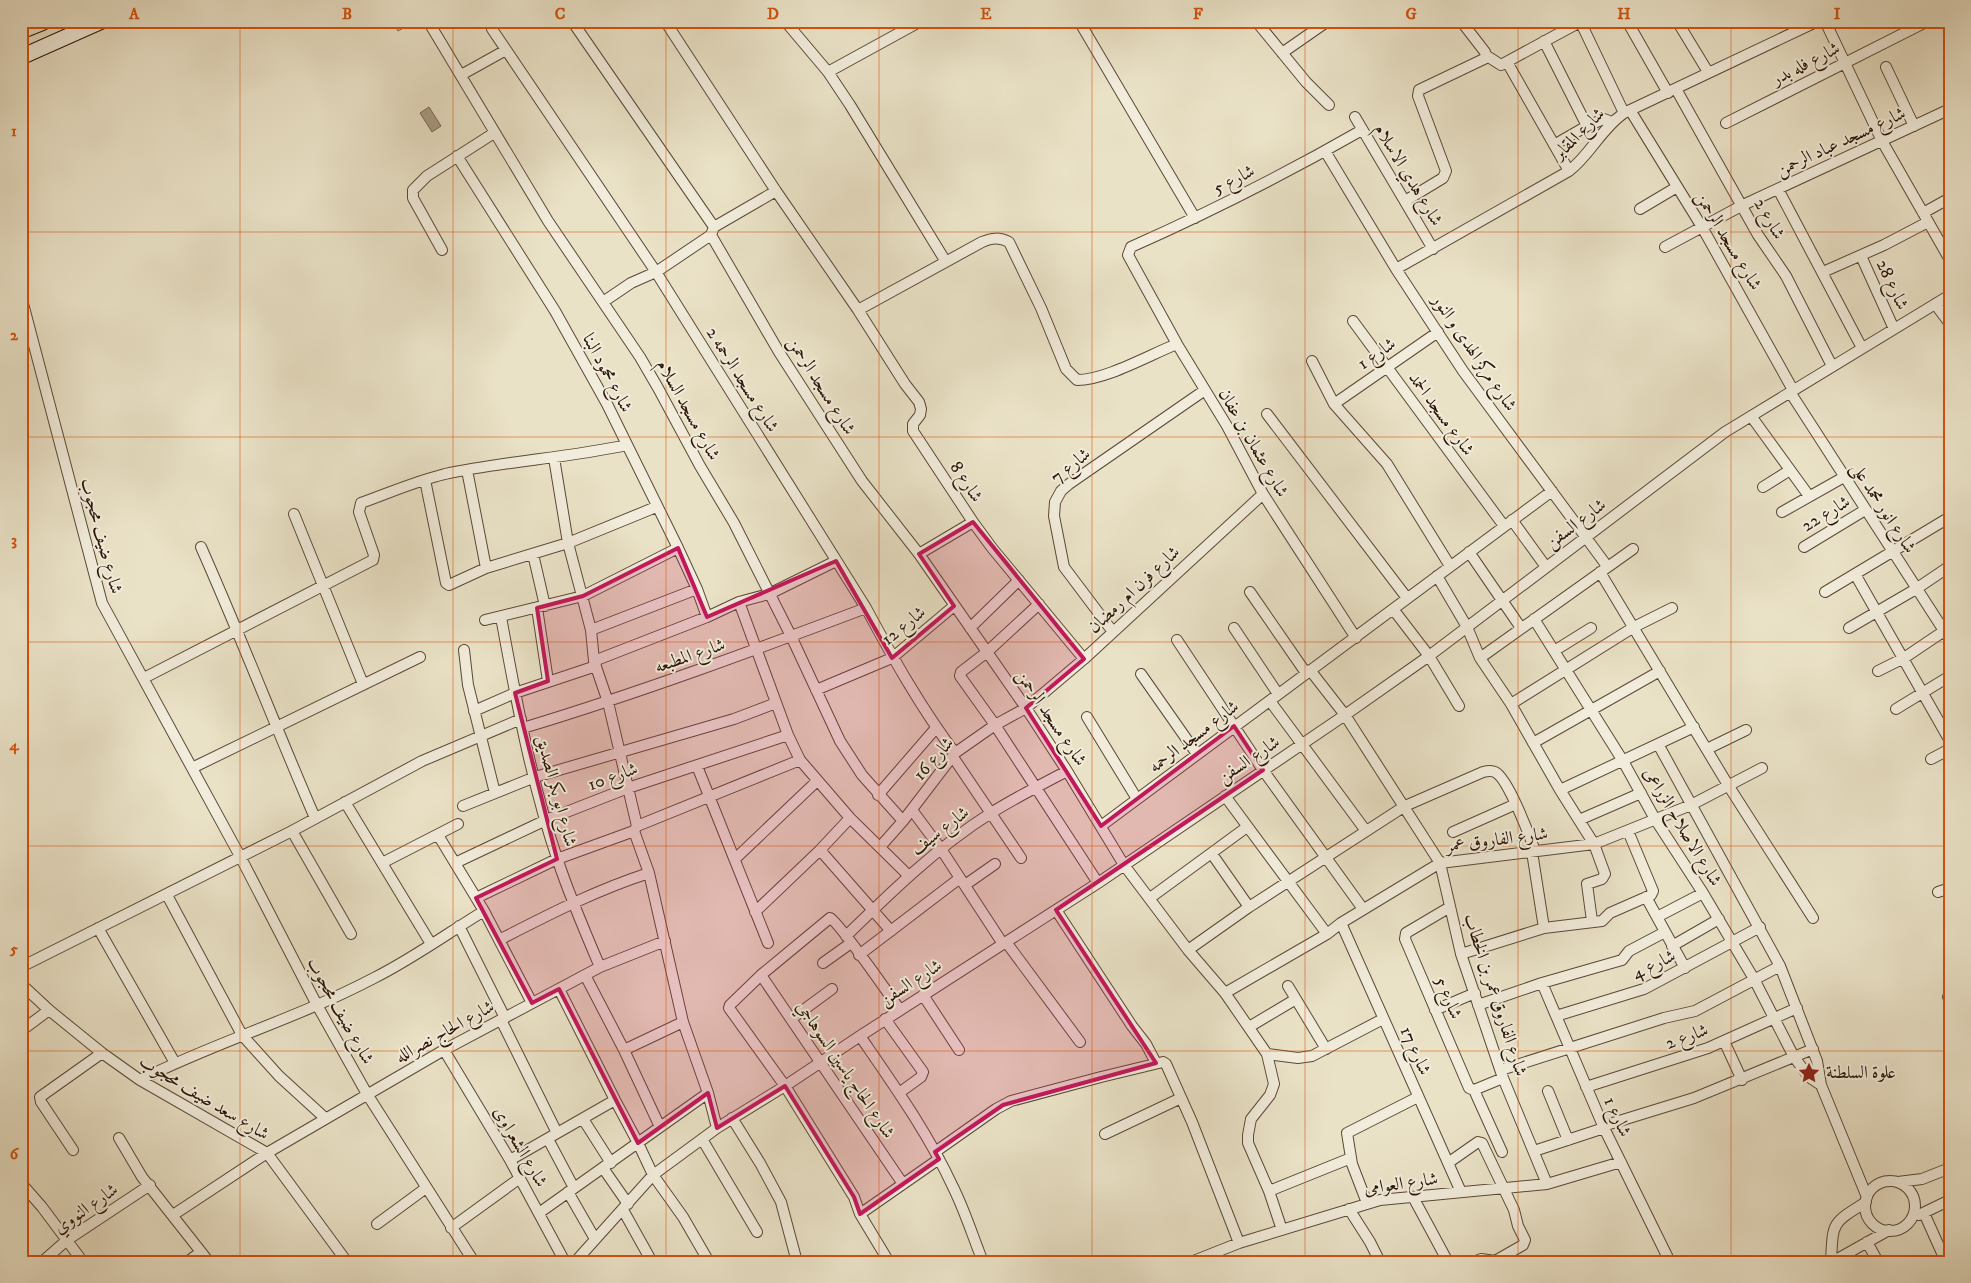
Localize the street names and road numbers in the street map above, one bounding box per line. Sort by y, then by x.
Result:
street label: شارع فله بدر [1766,37,1845,94]
street label: شارع مسجد عباد الرحمن [1773,102,1911,184]
street label: شارع المقابر [1547,103,1612,168]
street label: شارع هدي الاسلام [1365,120,1447,232]
street label: شارع 5 [1209,160,1260,202]
street label: شارع مسجد الرحمن [1687,188,1766,296]
street label: شارع 2 [1746,194,1790,245]
street label: شارع 28 [1868,256,1913,315]
street label: شارع مركز الهدى و النور [1423,289,1521,417]
street label: شارع مسجد الرحمه 2 [698,323,783,438]
street label: شارع محمود البنا [574,330,637,418]
street label: شارع مسجد الرحمن [780,333,860,441]
street label: شارع 1 [1354,333,1402,377]
street label: شارع مسجد السلام [648,356,725,466]
street label: شارع مسجد الحمد [1401,368,1479,462]
street label: شارع عثمان بن عفان [1210,385,1293,503]
street label: شارع 7 [1047,443,1097,491]
street label: شارع 8 [942,458,987,508]
street label: شارع انور محمد على [1843,458,1921,559]
street label: شارع ضيف محجوب [72,476,127,597]
street label: شارع 22 [1798,491,1856,540]
street label: شارع السفن [1541,494,1612,556]
street label: شارع فرن ام رمضان [1083,542,1187,641]
street label: شارع 12 [877,602,932,653]
street label: شارع المطبعه [652,634,729,681]
street label: شارع مسجد الرحمن [1008,666,1091,772]
street label: شارع مسجد الرحمه [1145,696,1245,780]
street label: شارع السفن [1214,731,1286,791]
street label: شارع ابو بكر الصديق [528,733,581,850]
street label: شارع 16 [909,733,961,787]
street label: شارع 10 [585,758,642,799]
street label: شارع الاصلاح الزراعى [1634,764,1726,892]
street label: شارع سيف [906,802,976,863]
street label: شارع الفاروق عمر [1443,823,1550,860]
street label: شارع الفاروق عمر بن الخطاب [1455,911,1532,1080]
street label: شارع 4 [1629,945,1681,988]
street label: شارع ضيف محجوب [299,954,378,1070]
street label: شارع السفن [876,955,948,1014]
street label: شارع 5 [1427,973,1467,1024]
street label: شارع الحاج نصرالله [392,996,500,1072]
street label: شارع الحاج ياسين السوهاجي [788,997,899,1145]
street label: شارع 2 [1663,1019,1712,1058]
street label: شارع 17 [1392,1023,1435,1080]
street label: شارع سعد ضيف محجوب [133,1050,273,1148]
street label: شارع 1 [1595,1093,1636,1142]
street label: شارع الشعراوى [485,1103,552,1193]
street label: شارع العوامى [1363,1168,1440,1203]
street label: شارع النووي [49,1179,124,1242]

